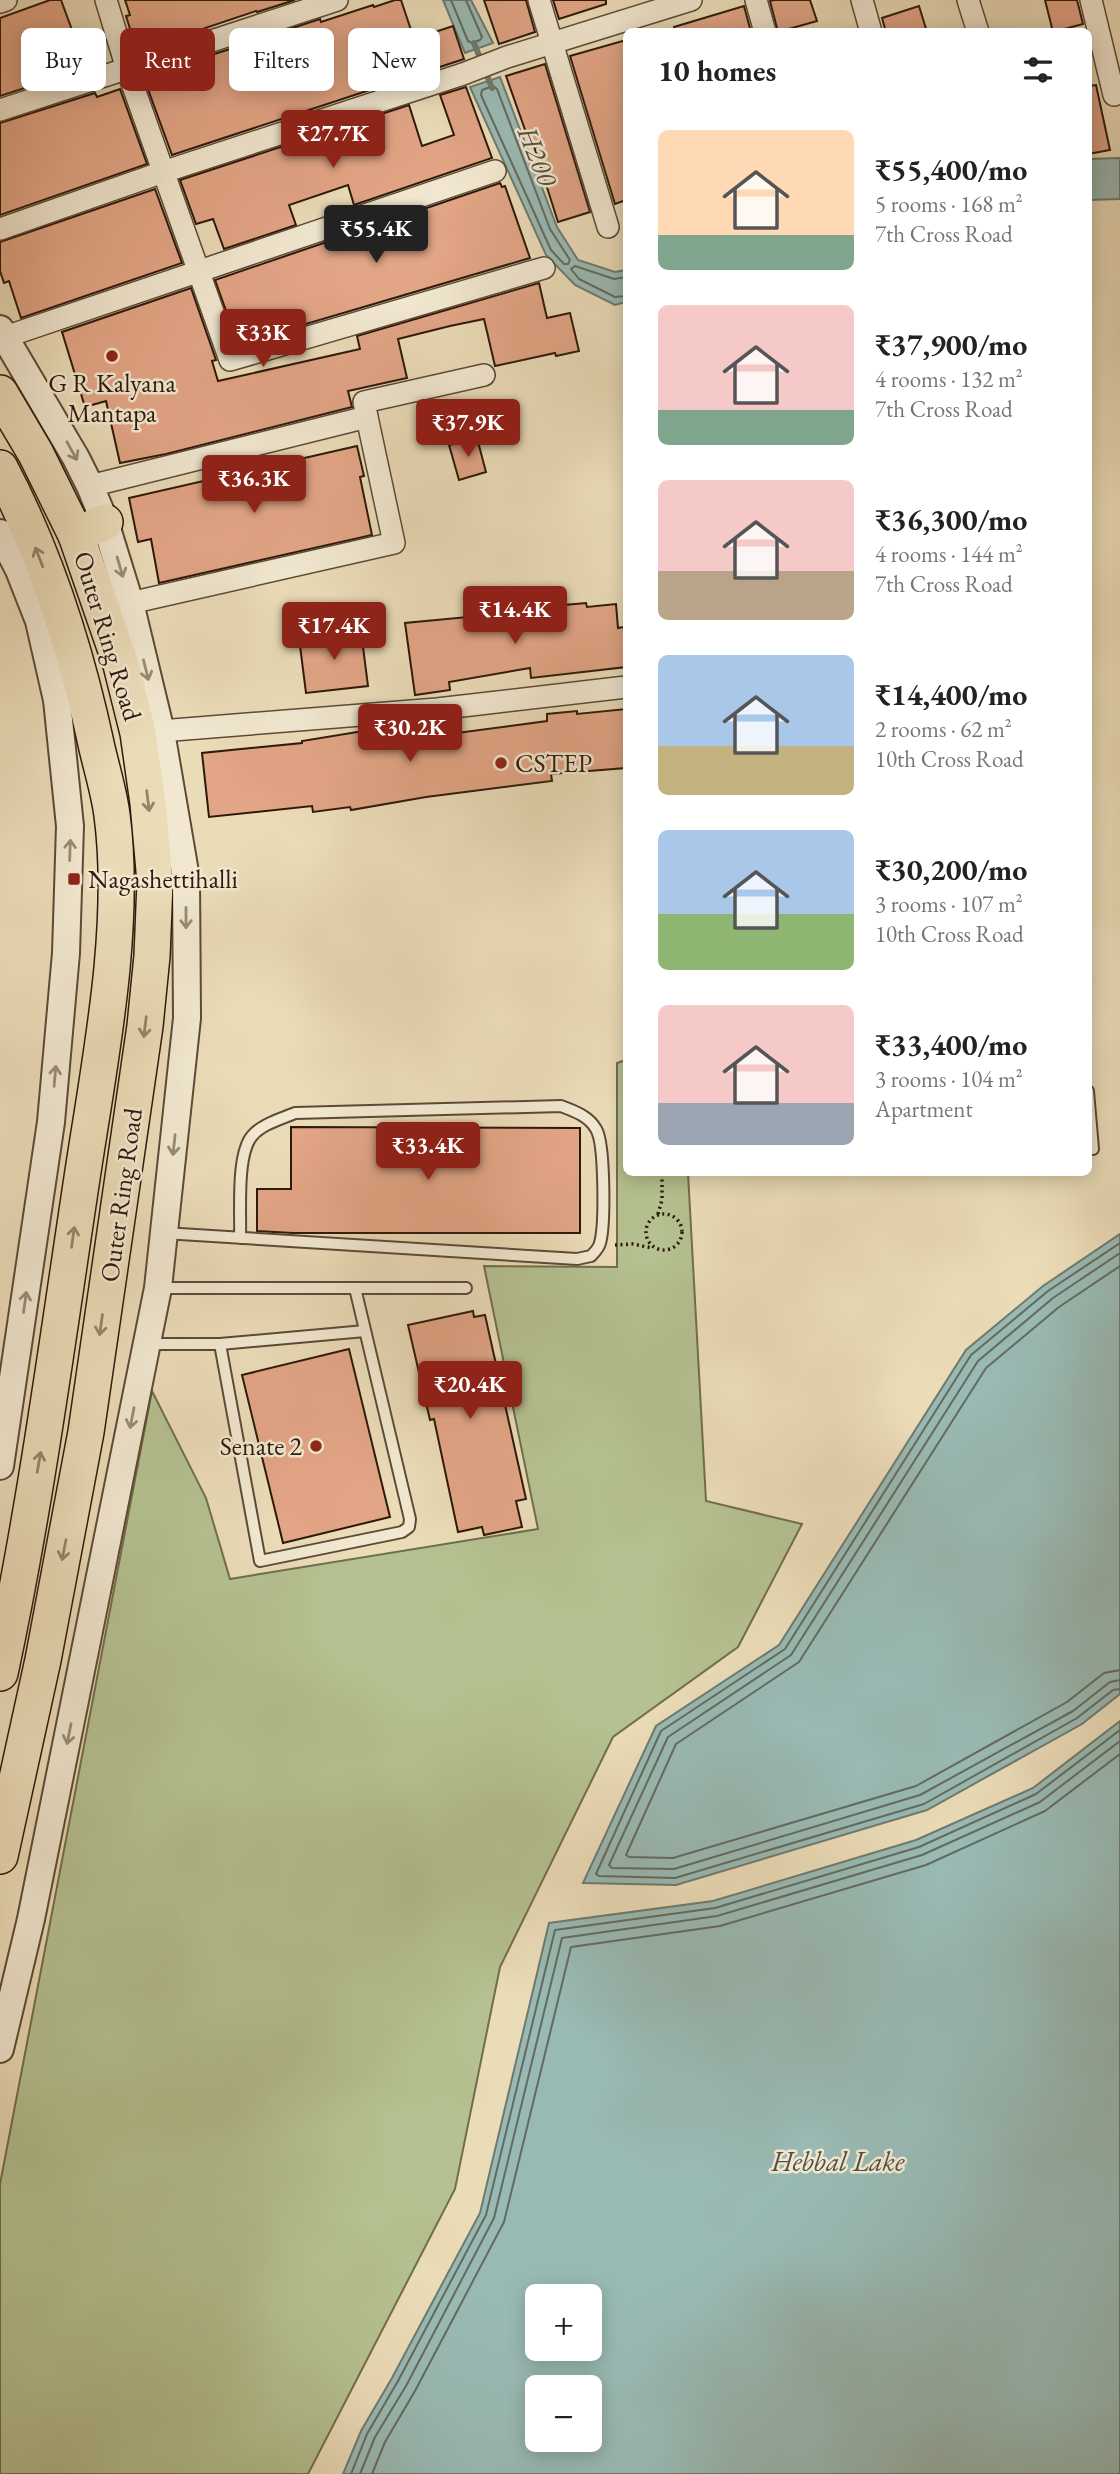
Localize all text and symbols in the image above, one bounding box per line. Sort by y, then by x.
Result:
chip: Buy [21,28,106,91]
chip: Rent [120,28,215,91]
chip: Filters [229,28,334,91]
chip: New [348,28,440,91]
text: 10 homes [658,51,776,90]
icon: filters [1019,51,1057,89]
pin: ₹27.7K [276,110,390,170]
text: ₹27.7K [297,118,369,148]
water label: H200 [509,120,567,193]
text: ₹55,400/mo [875,150,1027,189]
icon: home [714,158,798,242]
text: 5 rooms · 168 m² [875,189,1023,219]
pin: ₹55.4K [319,205,433,265]
text: ₹55.4K [340,213,412,243]
text: 7th Cross Road [875,219,1013,249]
pin: ₹33K [222,310,304,369]
text: ₹33K [236,317,290,347]
text: ₹37,900/mo [875,325,1027,364]
icon: home [714,333,798,417]
marker: G R Kalyana Mantapa [104,348,120,364]
text: 4 rooms · 132 m² [875,364,1023,394]
place label: G R Kalyana Mantapa [48,366,176,430]
text: 7th Cross Road [875,394,1013,424]
pin: ₹37.9K [411,400,525,459]
text: ₹37.9K [432,407,504,437]
one-way arrow [66,440,79,461]
pin: ₹36.3K [197,456,311,515]
text: ₹36.3K [218,463,290,493]
text: ₹36,300/mo [875,500,1027,539]
icon: home [714,508,798,592]
text: 4 rooms · 144 m² [875,539,1023,569]
one-way arrow [31,547,44,569]
street label: Outer Ring Road [66,547,150,726]
one-way arrow [114,556,127,578]
text: 7th Cross Road [875,569,1013,599]
pin: ₹14.4K [458,586,572,646]
text: ₹14.4K [479,594,551,624]
pin: ₹17.4K [277,602,391,662]
text: ₹17.4K [298,610,370,640]
one-way arrow [140,658,153,681]
text: ₹14,400/mo [875,675,1027,714]
icon: home [714,683,798,767]
pin: ₹30.2K [353,704,467,764]
text: ₹30.2K [374,712,446,742]
text: 2 rooms · 62 m² [875,714,1012,744]
text: 10th Cross Road [875,744,1024,774]
place label: CSTEP [515,746,592,780]
marker: CSTEP [493,755,509,771]
one-way arrow [141,789,154,811]
one-way arrow [63,838,76,861]
text: ₹30,200/mo [875,850,1027,889]
icon: home [714,858,798,942]
place label: Nagashettihalli [88,862,238,896]
marker: Nagashettihalli [66,871,82,887]
text: 3 rooms · 107 m² [875,889,1023,919]
one-way arrow [180,906,193,929]
text: 10th Cross Road [875,919,1024,949]
one-way arrow [138,1016,151,1038]
text: ₹33,400/mo [875,1025,1027,1064]
icon: home [714,1033,798,1117]
text: 3 rooms · 104 m² [875,1064,1023,1094]
one-way arrow [49,1066,62,1088]
text: Apartment [875,1094,973,1124]
street label: Outer Ring Road [92,1105,150,1284]
pin: ₹33.4K [371,1122,485,1182]
text: ₹33.4K [392,1130,464,1160]
one-way arrow [167,1133,180,1155]
one-way arrow [67,1226,80,1249]
one-way arrow [19,1291,32,1314]
one-way arrow [95,1313,108,1336]
pin: ₹20.4K [413,1362,527,1421]
text: ₹20.4K [434,1369,506,1399]
one-way arrow [125,1406,139,1429]
place label: Senate 2 [220,1429,303,1463]
marker: Senate 2 [308,1438,324,1454]
one-way arrow [33,1451,46,1473]
one-way arrow [57,1538,70,1561]
one-way arrow [61,1722,75,1745]
water label: Hebbal Lake [770,2143,905,2179]
map controls [525,2284,602,2452]
button: + [525,2284,602,2361]
button: − [525,2375,602,2452]

